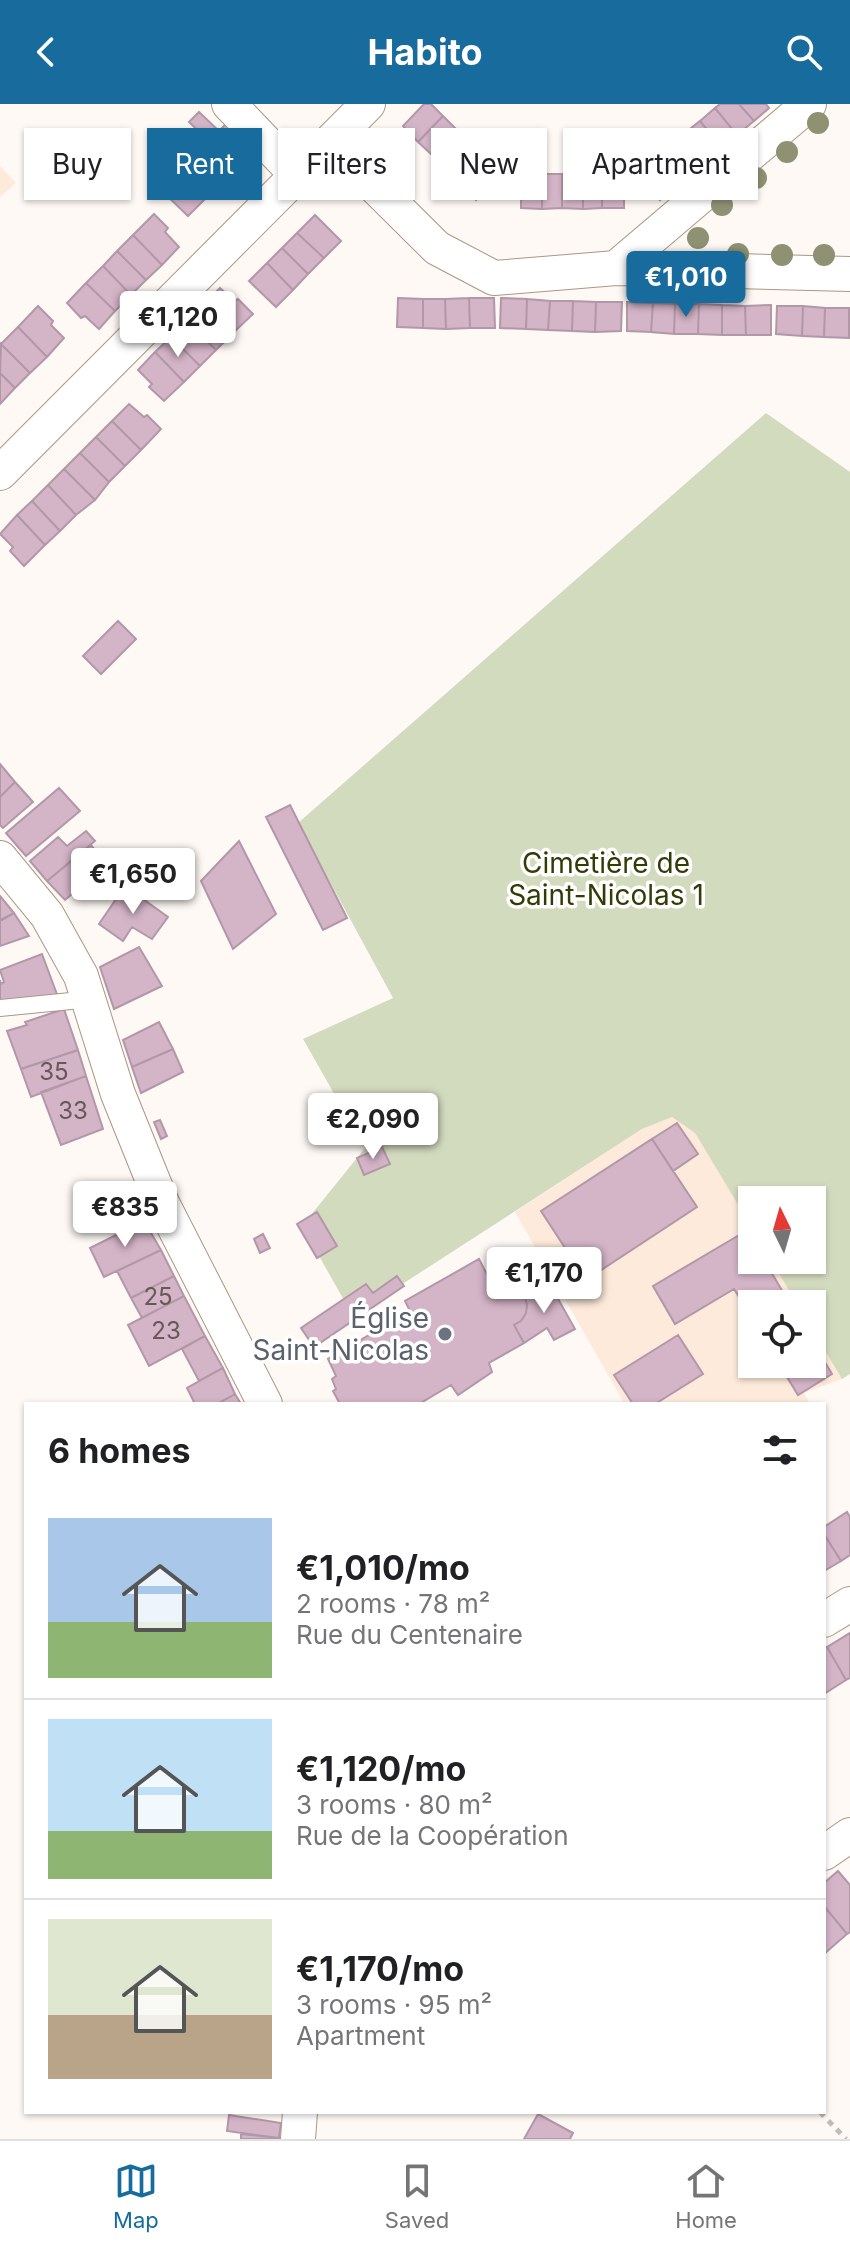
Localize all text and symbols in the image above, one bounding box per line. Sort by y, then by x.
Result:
icon: back [24,30,68,74]
text: Habito [367,30,483,74]
icon: search [782,30,826,74]
chip: Buy [24,128,131,200]
chip: Rent [147,128,262,200]
chip: Filters [278,128,415,200]
chip: New [431,128,547,200]
chip: Apartment [563,128,758,200]
pin: €1,010 [621,251,751,319]
text: €1,010 [644,261,728,292]
pin: €1,120 [113,291,243,359]
text: €1,120 [138,301,218,332]
park label: Cimetière de Saint-Nicolas 1 [508,846,704,912]
pin: €1,650 [68,848,198,916]
text: €1,650 [89,858,177,889]
house number: 35 [39,1057,69,1086]
pin: €2,090 [308,1093,438,1161]
house number: 33 [58,1096,88,1125]
text: €2,090 [326,1103,420,1134]
pin: €835 [78,1181,172,1249]
north arrow [738,1186,826,1274]
map controls [738,1186,826,1378]
text: €835 [91,1191,159,1222]
pin: €1,170 [479,1247,609,1315]
text: €1,170 [505,1257,583,1288]
house number: 25 [143,1282,173,1311]
button: locate [738,1290,826,1378]
place label: Église Saint-Nicolas [253,1300,429,1367]
house number: 23 [151,1316,181,1345]
marker: Église Saint-Nicolas [436,1325,454,1343]
icon: filters [758,1428,802,1472]
text: 6 homes [48,1430,190,1471]
text: €1,010/mo [296,1547,470,1588]
icon: home [112,1550,208,1646]
text: 2 rooms · 78 m² [296,1588,490,1619]
text: Rue du Centenaire [296,1619,523,1650]
text: €1,120/mo [296,1748,466,1789]
icon: home [112,1751,208,1847]
text: 3 rooms · 80 m² [296,1789,493,1820]
text: Rue de la Coopération [296,1820,569,1851]
text: €1,170/mo [296,1948,464,1989]
icon: home [112,1951,208,2047]
text: 3 rooms · 95 m² [296,1989,492,2020]
text: Apartment [296,2020,425,2051]
tab: Map [113,2159,159,2233]
tab: Saved [385,2159,449,2233]
tab: Home [675,2159,737,2233]

